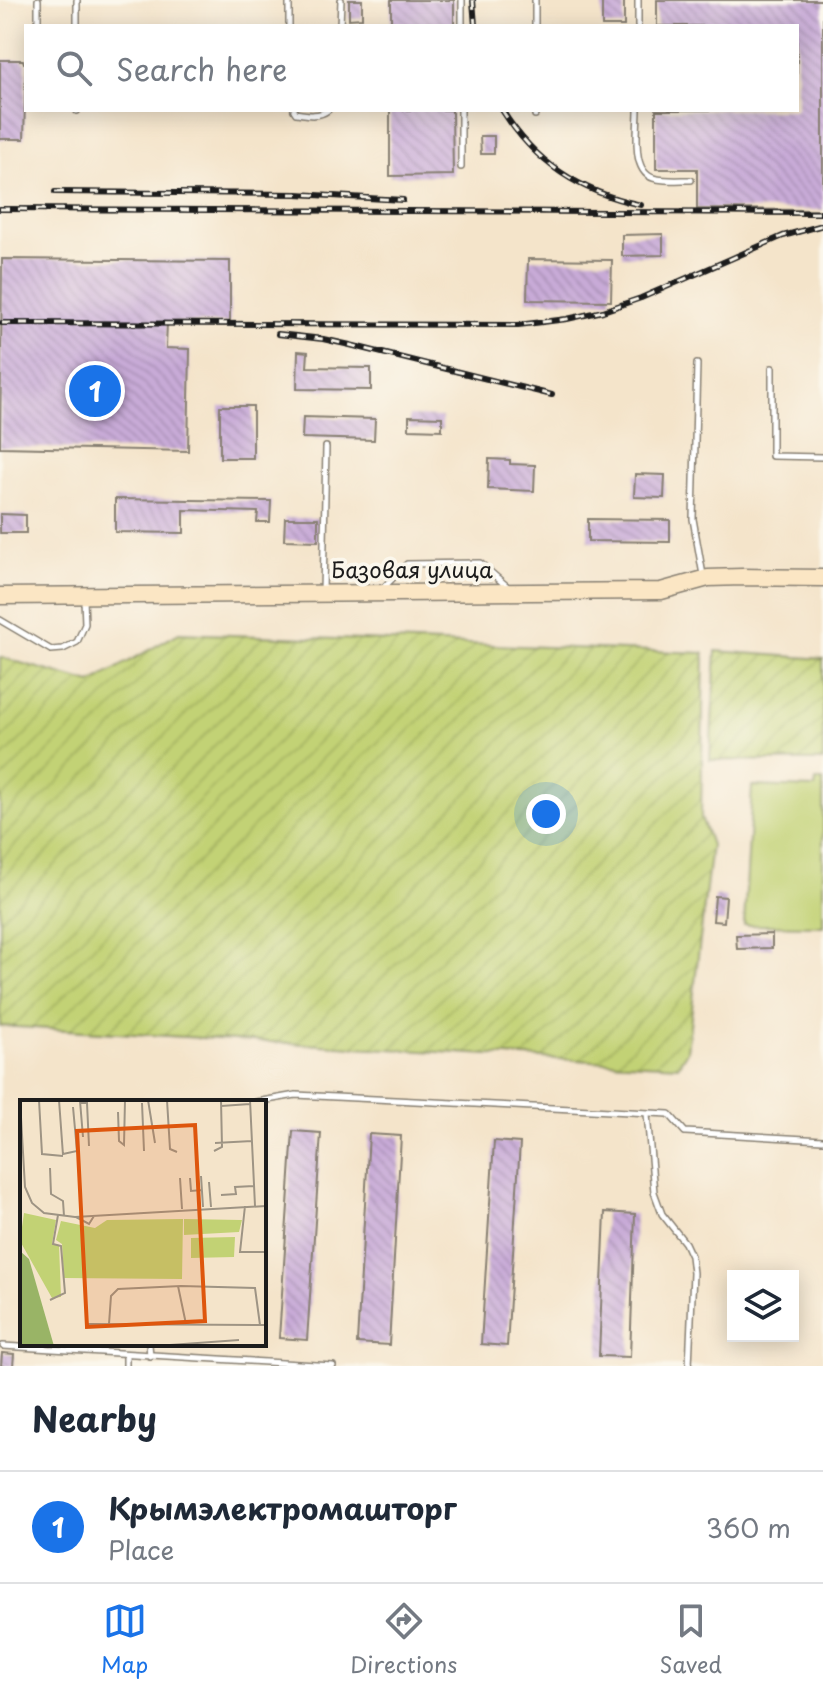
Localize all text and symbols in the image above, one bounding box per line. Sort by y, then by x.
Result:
search box [24,24,799,112]
icon: search [52,46,96,90]
text: Search here [116,46,288,91]
pin: 1 [69,361,121,421]
street label: Базовая улица [331,552,493,585]
your location [526,794,566,834]
inset map [20,1100,266,1346]
map controls [727,1270,799,1342]
button: layers [727,1270,799,1342]
text: Nearby [32,1392,157,1444]
text: Крымэлектромашторг [108,1485,457,1530]
text: 1 [52,1508,64,1547]
text: 360 m [706,1508,791,1547]
text: Place [108,1530,174,1569]
tab: Map [101,1599,148,1680]
tab: Directions [350,1599,457,1680]
tab: Saved [659,1599,722,1680]

